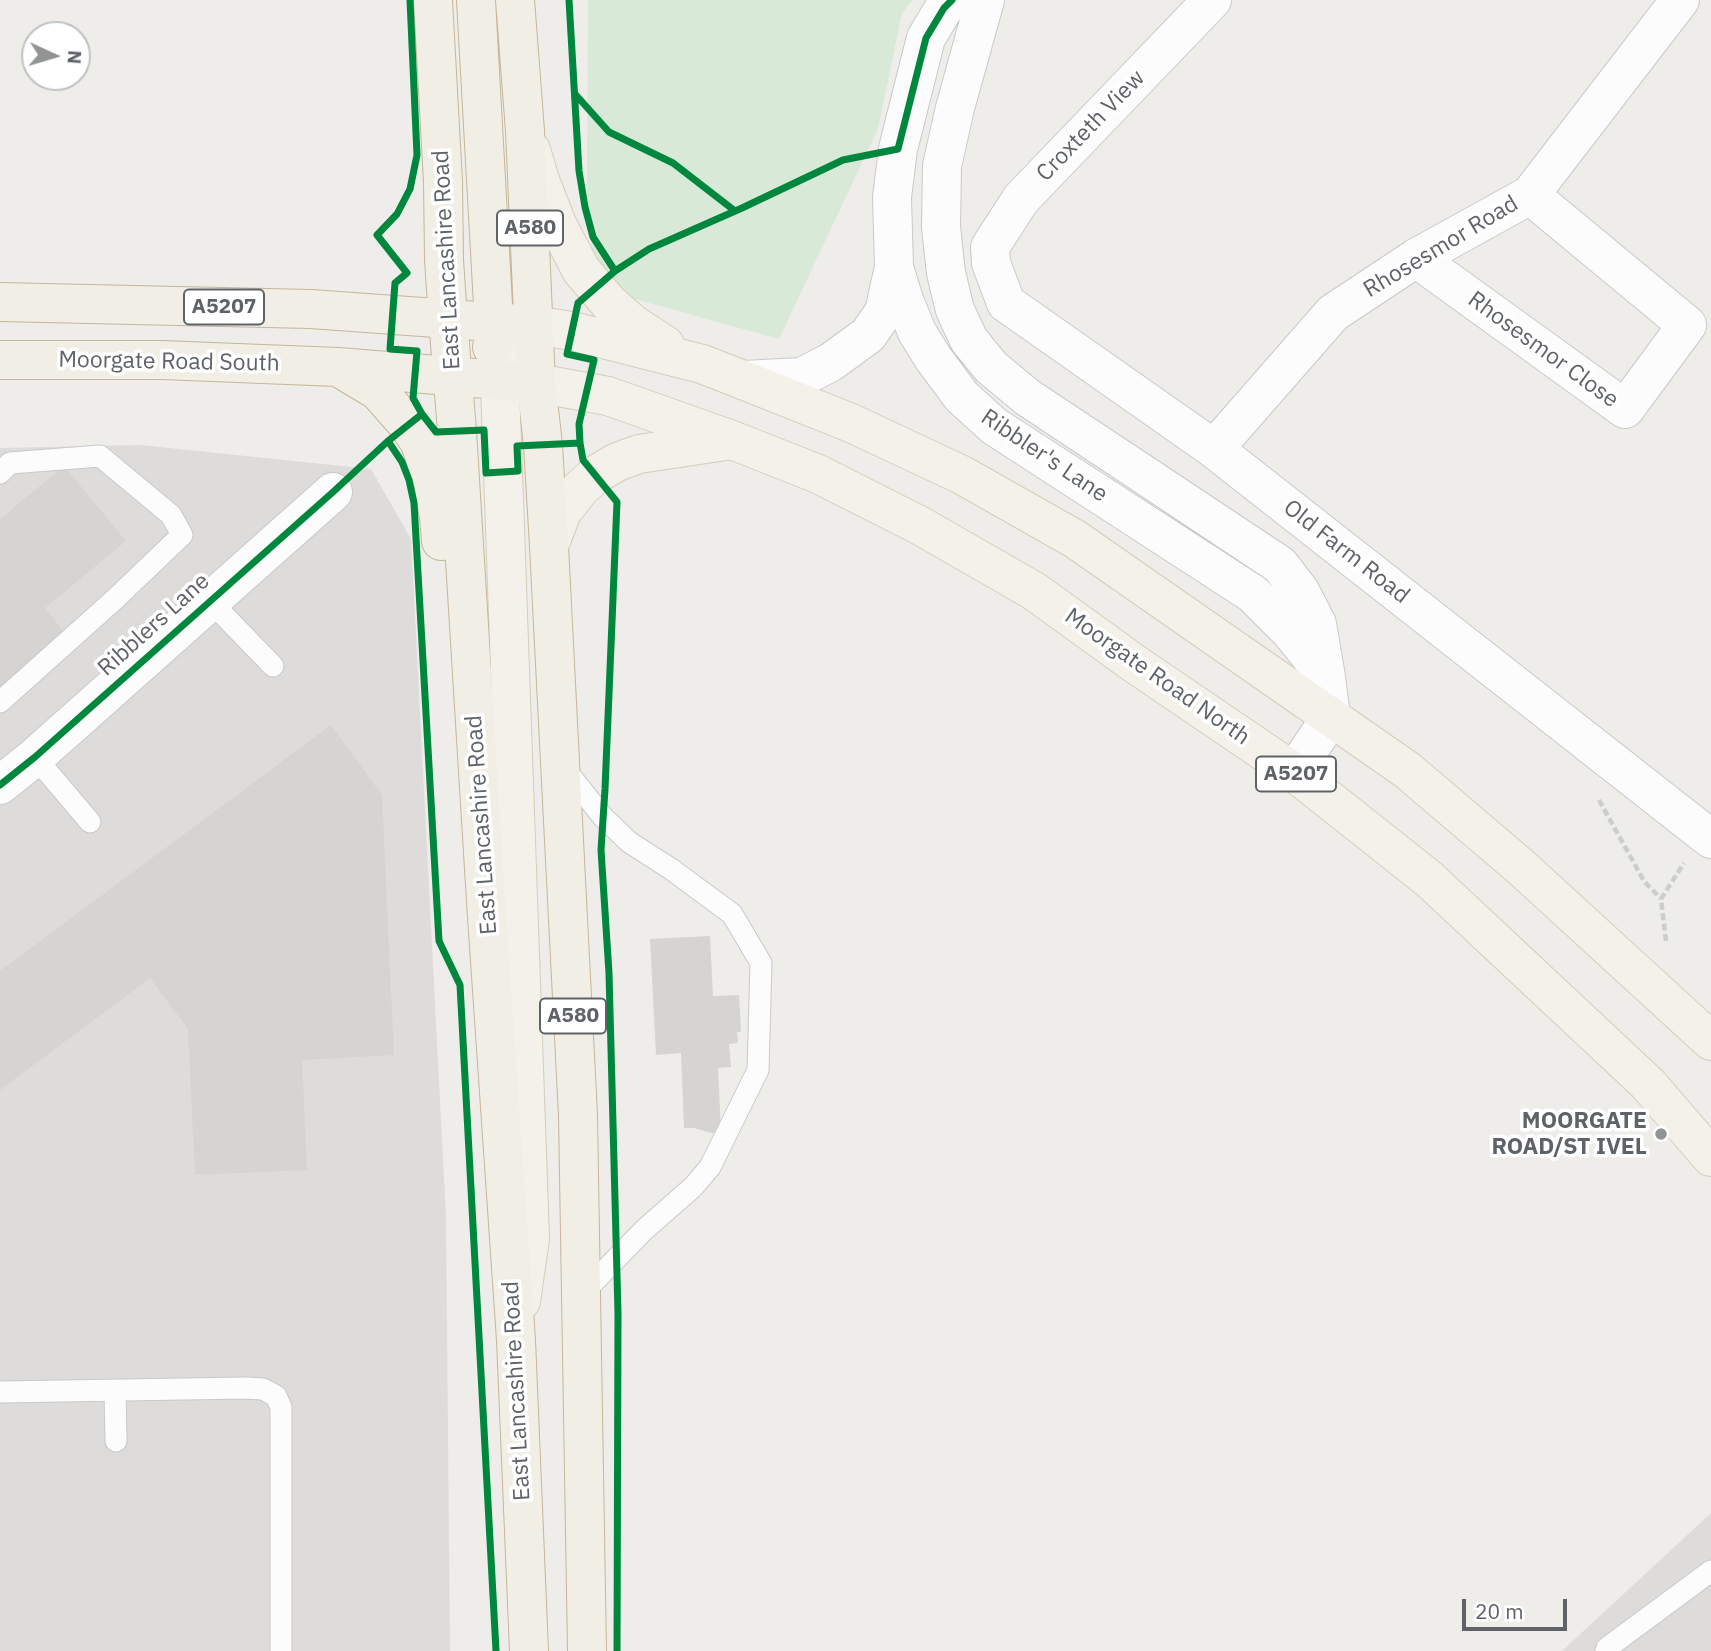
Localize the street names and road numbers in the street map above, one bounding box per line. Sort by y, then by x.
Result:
street label: Croxteth View [1031,65,1151,187]
street label: East Lancashire Road [427,149,467,371]
street label: Rhosesmor Road [1359,190,1523,304]
road number: A580 [497,210,563,246]
street label: Rhosesmor Close [1462,286,1624,414]
road number: A5207 [184,290,264,324]
street label: Moorgate Road South [58,346,280,378]
street label: Ribbler's Lane [975,404,1113,508]
street label: Old Farm Road [1277,494,1415,610]
street label: Ribblers Lane [93,568,215,682]
street label: Moorgate Road North [1059,603,1255,751]
street label: East Lancashire Road [461,714,503,936]
road number: A5207 [1256,756,1336,792]
road number: A580 [540,998,606,1034]
street label: East Lancashire Road [497,1280,537,1502]

